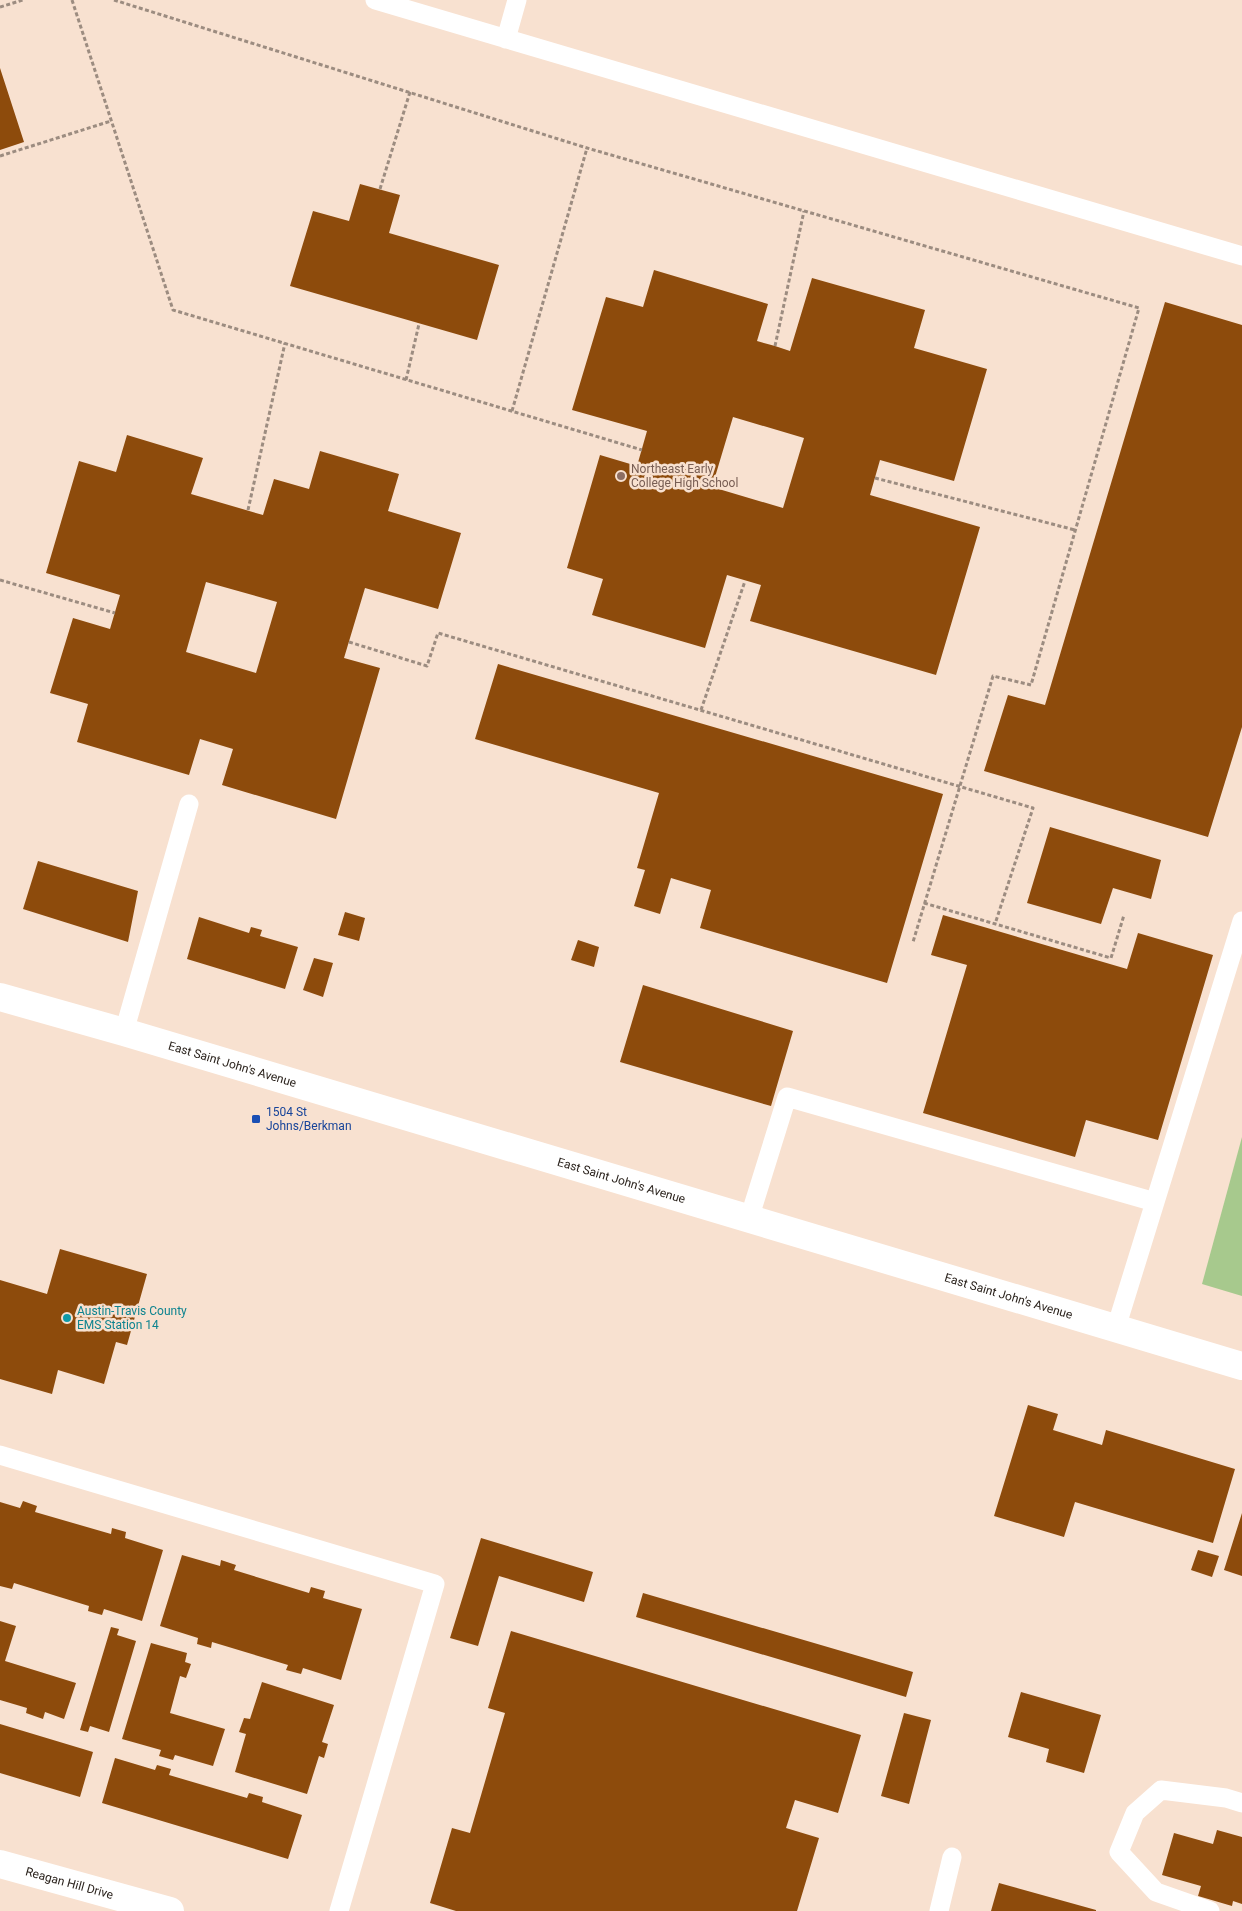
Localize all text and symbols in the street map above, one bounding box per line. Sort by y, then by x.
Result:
place label: Northeast Early College High School [631,462,738,490]
marker: Northeast Early College High School [615,470,627,482]
street label: East Saint John's Avenue [167,1039,298,1090]
place label: 1504 St Johns/Berkman [266,1105,352,1133]
marker: 1504 St Johns/Berkman [250,1113,262,1125]
street label: East Saint John's Avenue [556,1155,687,1206]
street label: East Saint John's Avenue [943,1271,1074,1322]
place label: Austin-Travis County EMS Station 14 [77,1304,187,1332]
marker: Austin-Travis County EMS Station 14 [61,1312,73,1324]
street label: Reagan Hill Drive [24,1864,115,1902]

